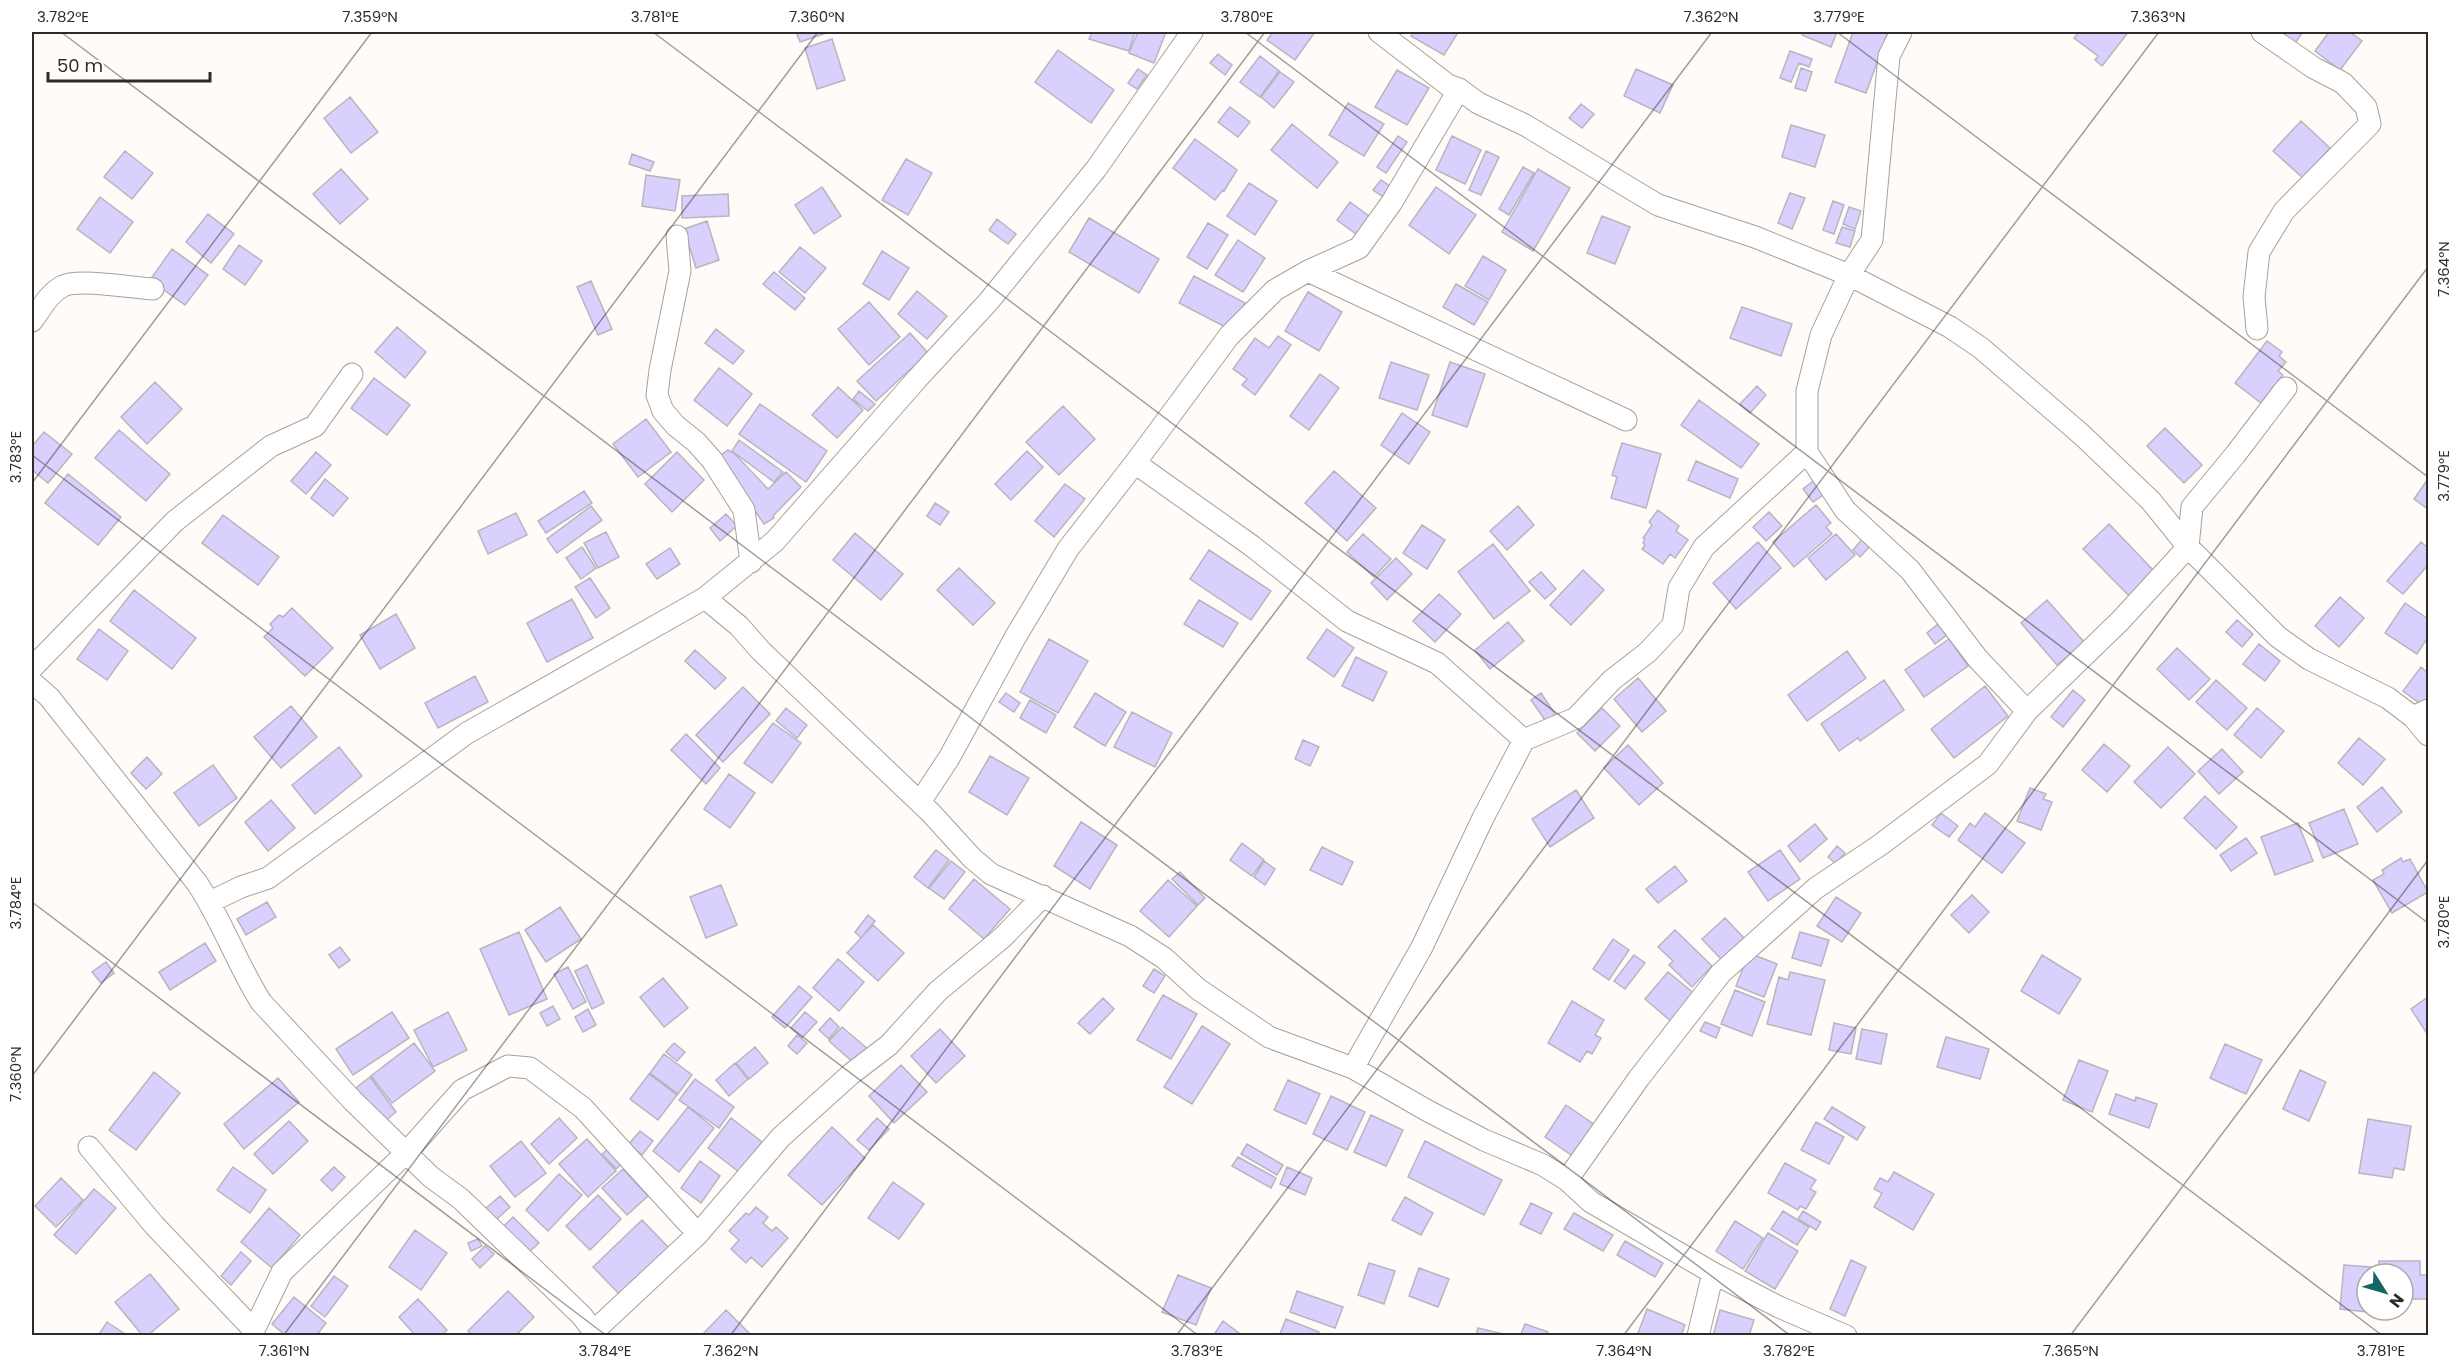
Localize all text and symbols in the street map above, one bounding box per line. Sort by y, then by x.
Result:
text: 3.782°E [37,6,89,27]
text: 7.359°N [342,6,398,27]
text: 3.781°E [631,6,679,27]
text: 7.360°N [789,6,845,27]
text: 3.780°E [1221,6,1273,27]
text: 7.362°N [1683,6,1739,27]
text: 3.779°E [1813,6,1865,27]
text: 7.363°N [2130,6,2186,27]
scale bar [48,45,210,83]
text: 50 m [57,53,103,78]
text: 7.364°N [2433,241,2454,297]
text: 3.783°E [5,431,26,483]
text: 3.779°E [2433,450,2454,502]
text: 3.784°E [5,877,26,929]
text: 3.780°E [2433,896,2454,948]
text: 7.360°N [5,1046,26,1102]
north arrow [2355,1262,2415,1322]
text: N [2384,1289,2409,1312]
text: 7.361°N [258,1340,310,1361]
text: 3.784°E [579,1340,631,1361]
text: 7.362°N [703,1340,759,1361]
text: 3.783°E [1171,1340,1223,1361]
text: 7.364°N [1596,1340,1652,1361]
text: 3.782°E [1763,1340,1815,1361]
text: 7.365°N [2043,1340,2099,1361]
text: 3.781°E [2357,1340,2405,1361]

